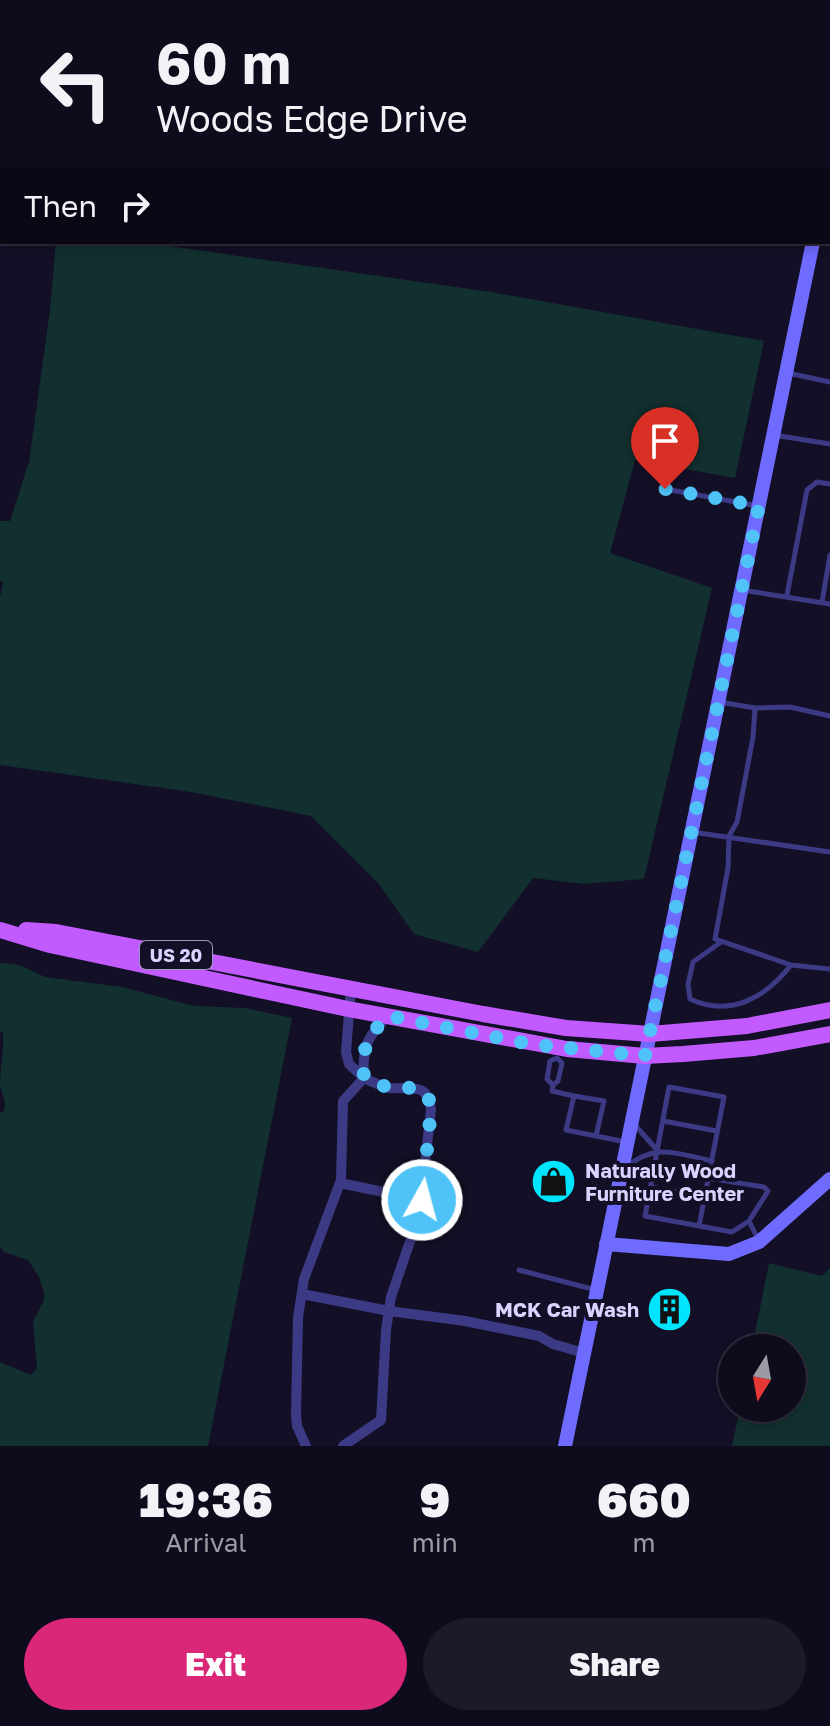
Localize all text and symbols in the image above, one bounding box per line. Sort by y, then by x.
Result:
text: 60 m [156,29,291,96]
icon: left [24,32,128,136]
text: Woods Edge Drive [156,97,468,140]
icon: right [113,184,157,228]
text: Then [24,188,97,224]
pin [631,407,699,489]
icon: arrive [643,419,687,463]
road number: US 20 [140,941,212,969]
position arrow [380,1158,464,1242]
shop icon: Naturally Wood Furniture Center [530,1158,578,1206]
place label: Naturally Wood Furniture Center [585,1158,744,1205]
building icon: MCK Car Wash [646,1285,694,1333]
place label: MCK Car Wash [495,1297,639,1321]
north arrow [718,1334,806,1422]
map controls [718,1334,806,1422]
text: 19:36 [139,1470,273,1528]
text: 9 [419,1470,450,1528]
text: 660 [597,1470,691,1528]
text: Arrival [165,1527,247,1558]
text: min [412,1527,458,1558]
text: m [632,1527,655,1558]
button: Exit [24,1618,407,1710]
button: Share [423,1618,806,1710]

